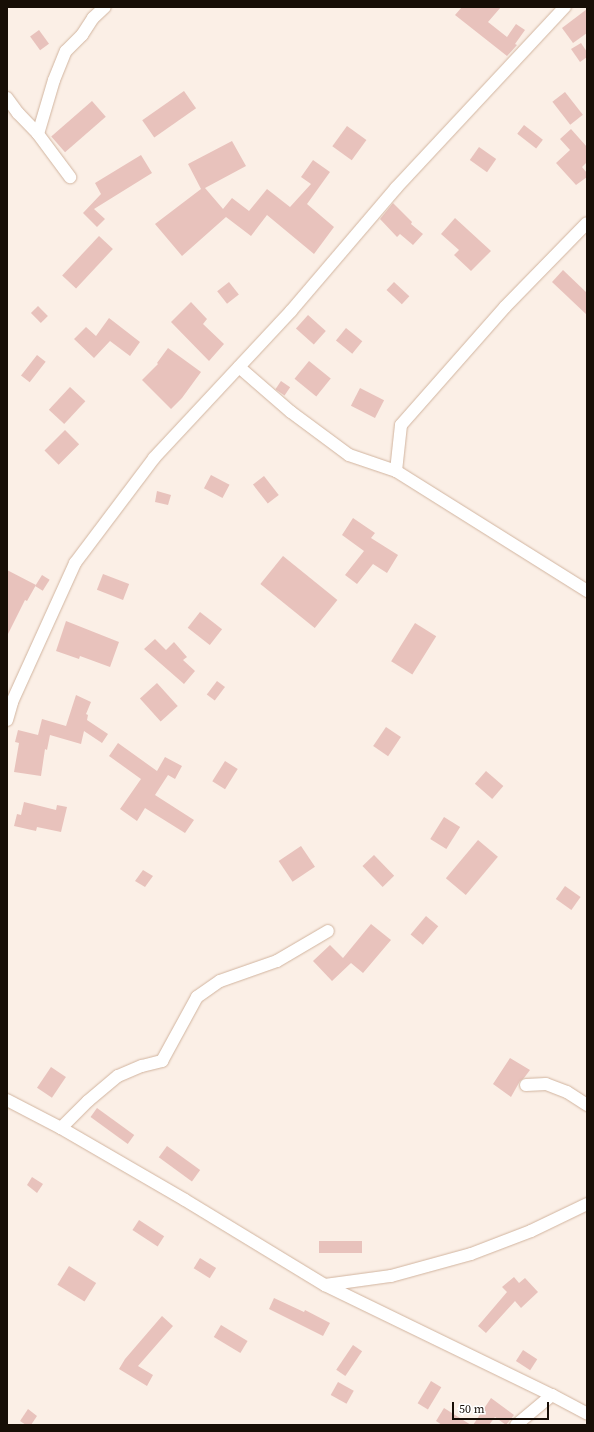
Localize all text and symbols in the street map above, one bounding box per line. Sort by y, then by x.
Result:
scale bar [454,1394,551,1420]
text: 50 m [459,1401,485,1417]

